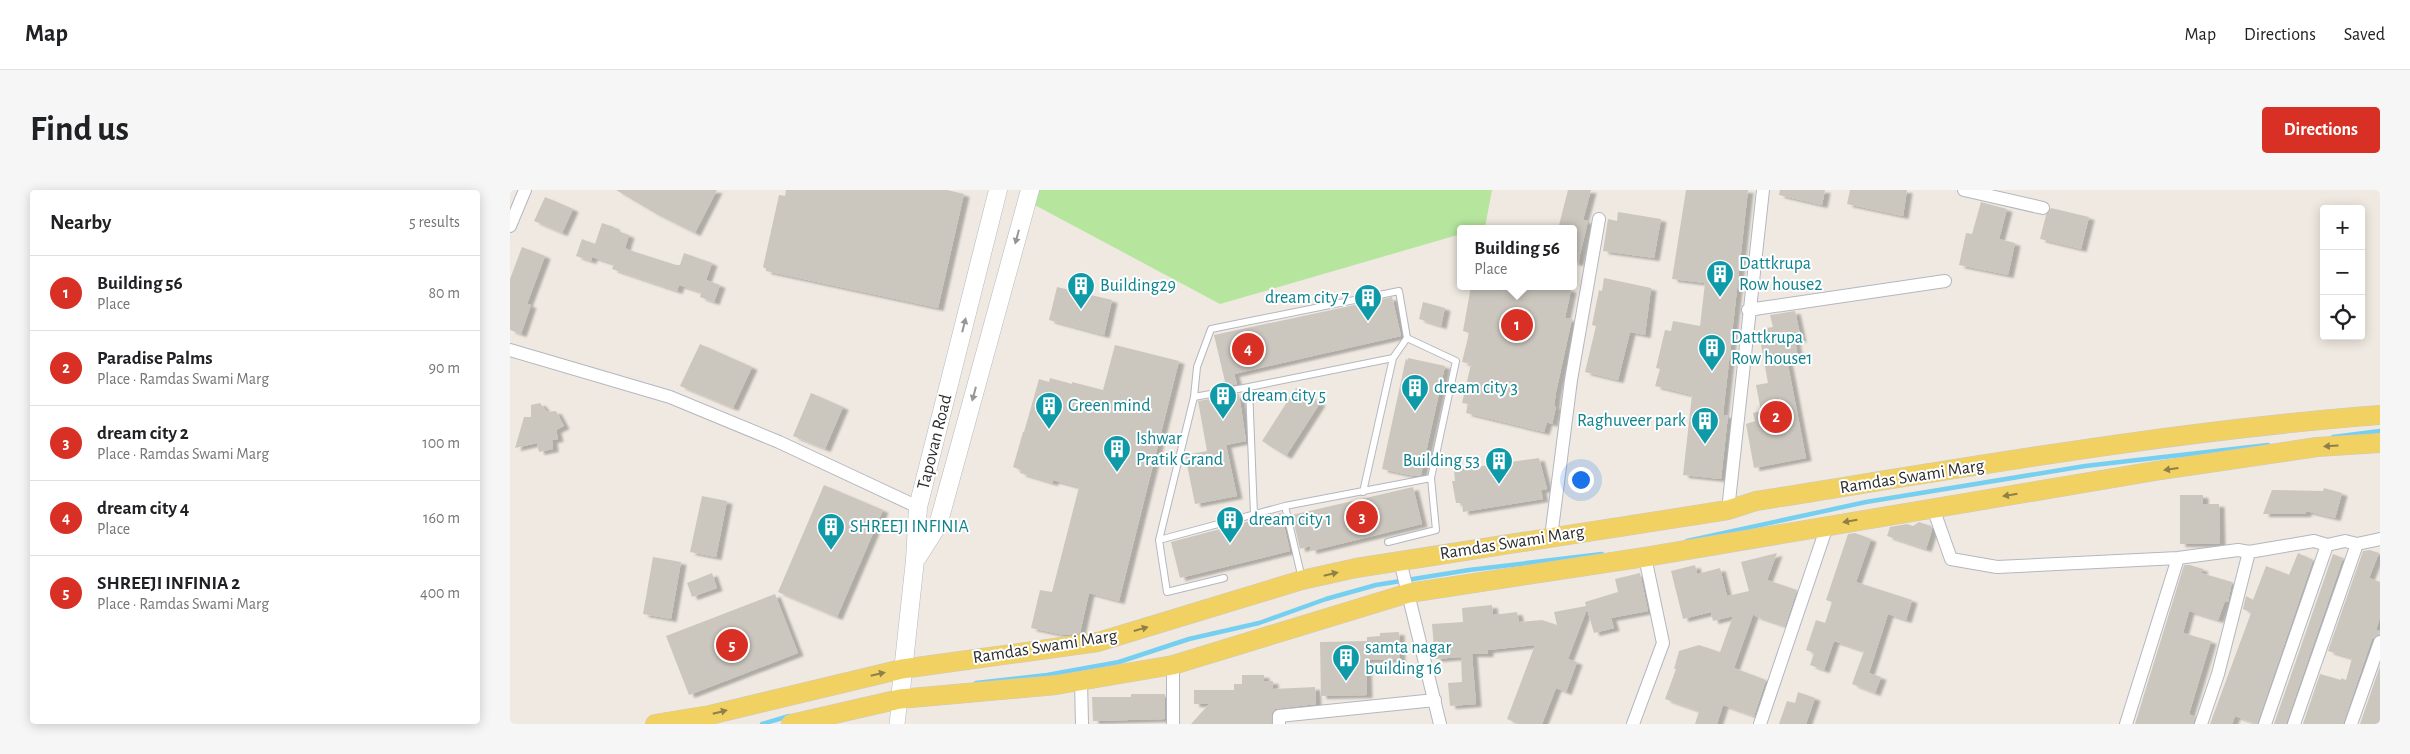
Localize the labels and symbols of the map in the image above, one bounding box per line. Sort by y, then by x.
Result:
one-way arrow [1013,229,1021,245]
place label: Dattkrupa Row house2 [1739,255,1823,294]
building icon: Dattkrupa Row house2 [1705,259,1735,298]
building icon: Building29 [1066,271,1096,310]
place label: Building29 [1100,277,1176,295]
building icon: dream city 7 [1353,283,1383,322]
place label: dream city 7 [1265,289,1349,307]
pin: 1 [1501,306,1533,344]
one-way arrow [960,317,968,332]
place label: Dattkrupa Row house1 [1731,329,1813,368]
pin: 4 [1232,330,1264,368]
building icon: Dattkrupa Row house1 [1697,333,1727,372]
building icon: dream city 3 [1400,373,1430,412]
place label: dream city 3 [1434,379,1518,397]
building icon: dream city 5 [1208,381,1238,420]
one-way arrow [969,386,977,401]
place label: dream city 5 [1242,387,1326,405]
building icon: Green mind [1034,391,1064,430]
street label: Tapovan Road [915,393,955,491]
place label: Green mind [1068,397,1150,415]
pin: 2 [1760,398,1792,436]
building icon: Raghuveer park [1690,406,1720,445]
place label: Raghuveer park [1577,412,1687,430]
place label: Ishwar Pratik Grand [1136,430,1223,469]
building icon: Ishwar Pratik Grand [1102,434,1132,473]
one-way arrow [2323,443,2339,451]
building icon: Building 53 [1484,446,1514,485]
place label: Building 53 [1403,452,1480,470]
street label: Ramdas Swami Marg [1838,457,1986,497]
one-way arrow [2162,465,2178,473]
your location [1568,467,1594,493]
one-way arrow [2002,491,2018,499]
pin: 3 [1346,498,1378,536]
building icon: dream city 1 [1215,505,1245,544]
place label: dream city 1 [1249,511,1332,529]
building icon: SHREEJI INFINIA [816,512,846,551]
place label: SHREEJI INFINIA [850,518,969,536]
one-way arrow [1841,518,1857,526]
street label: Ramdas Swami Marg [1438,523,1586,563]
one-way arrow [1323,570,1338,578]
one-way arrow [1134,625,1149,633]
pin: 5 [716,626,748,664]
street label: Ramdas Swami Marg [971,627,1119,667]
place label: samta nagar building 16 [1365,639,1451,678]
building icon: samta nagar building 16 [1331,643,1361,682]
one-way arrow [871,670,886,678]
one-way arrow [713,708,728,716]

